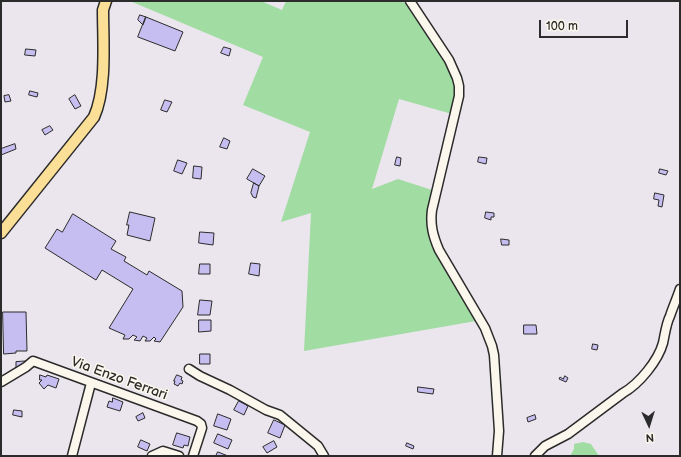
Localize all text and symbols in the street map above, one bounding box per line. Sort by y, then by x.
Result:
scale bar [541,12,630,38]
text: 100 m [546,19,578,34]
street label: Via Enzo Ferrari [69,354,169,404]
north arrow [629,405,669,445]
text: N [645,431,654,444]

